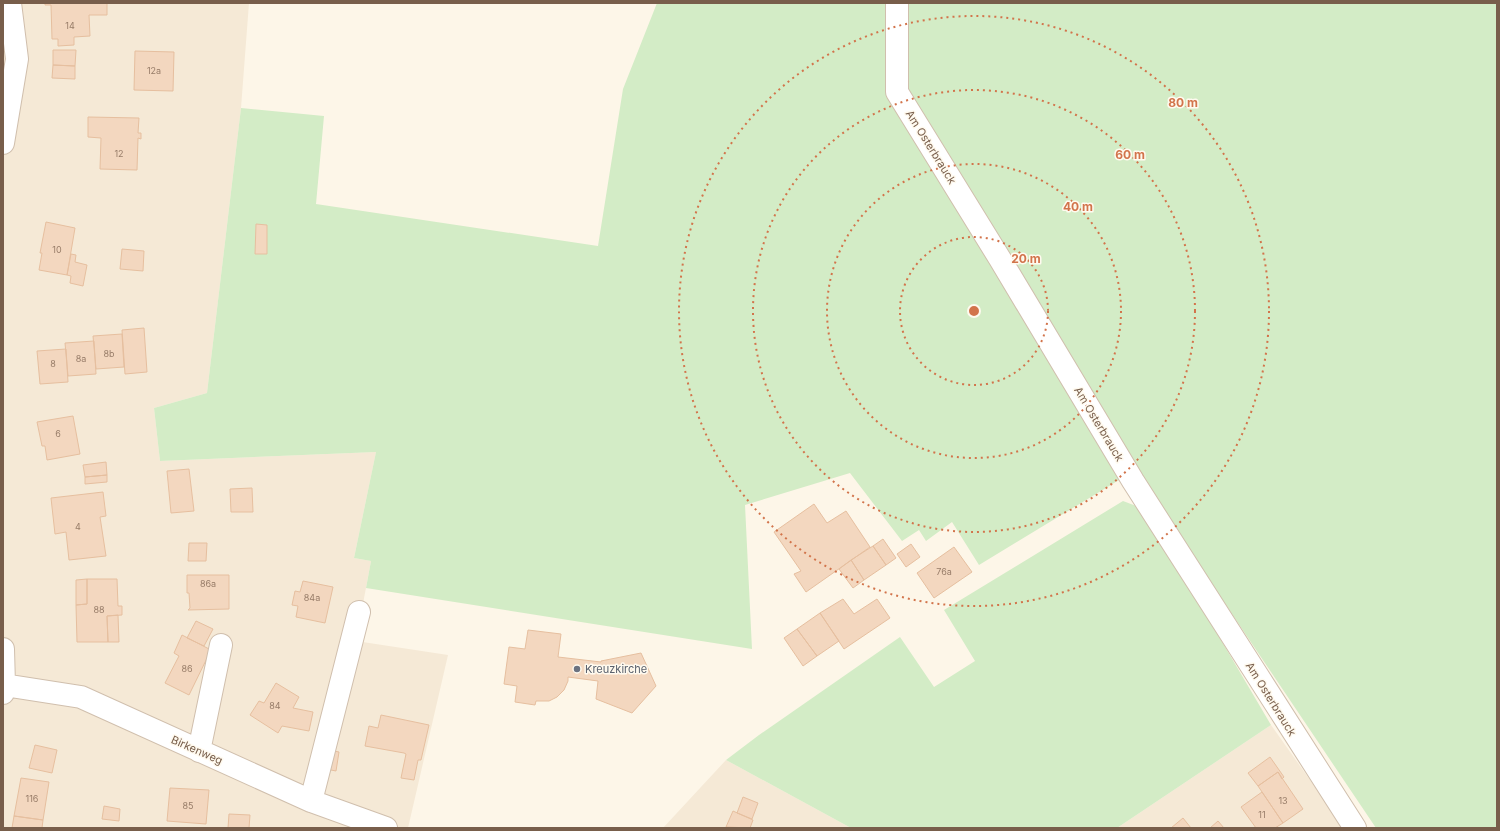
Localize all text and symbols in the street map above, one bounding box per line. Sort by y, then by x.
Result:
house number: 14 [65,20,75,31]
house number: 12a [147,65,161,76]
text: 80 m [1168,95,1198,110]
street label: Am Osterbrauck [903,107,959,187]
text: 60 m [1115,147,1145,162]
house number: 12 [114,148,124,159]
text: 40 m [1063,199,1093,214]
house number: 10 [52,244,62,255]
text: 20 m [1011,251,1041,266]
centre of rings [967,304,981,318]
house number: 8b [103,348,115,359]
house number: 8a [76,353,86,364]
house number: 8 [50,358,56,369]
street label: Am Osterbrauck [1071,384,1127,464]
house number: 6 [55,428,61,439]
house number: 4 [75,521,81,532]
house number: 76a [936,566,952,577]
house number: 86a [200,578,216,589]
house number: 84a [304,592,320,603]
house number: 88 [93,604,105,615]
street label: Am Osterbrauck [1243,659,1299,739]
place label: Kreuzkirche [585,662,647,676]
house number: 86 [181,663,193,674]
marker: Kreuzkirche [572,664,582,674]
house number: 84 [269,700,281,711]
street label: Birkenweg [169,732,225,768]
house number: 116 [26,793,39,804]
house number: 13 [1278,795,1288,806]
house number: 85 [182,800,194,811]
house number: 11 [1258,809,1266,820]

